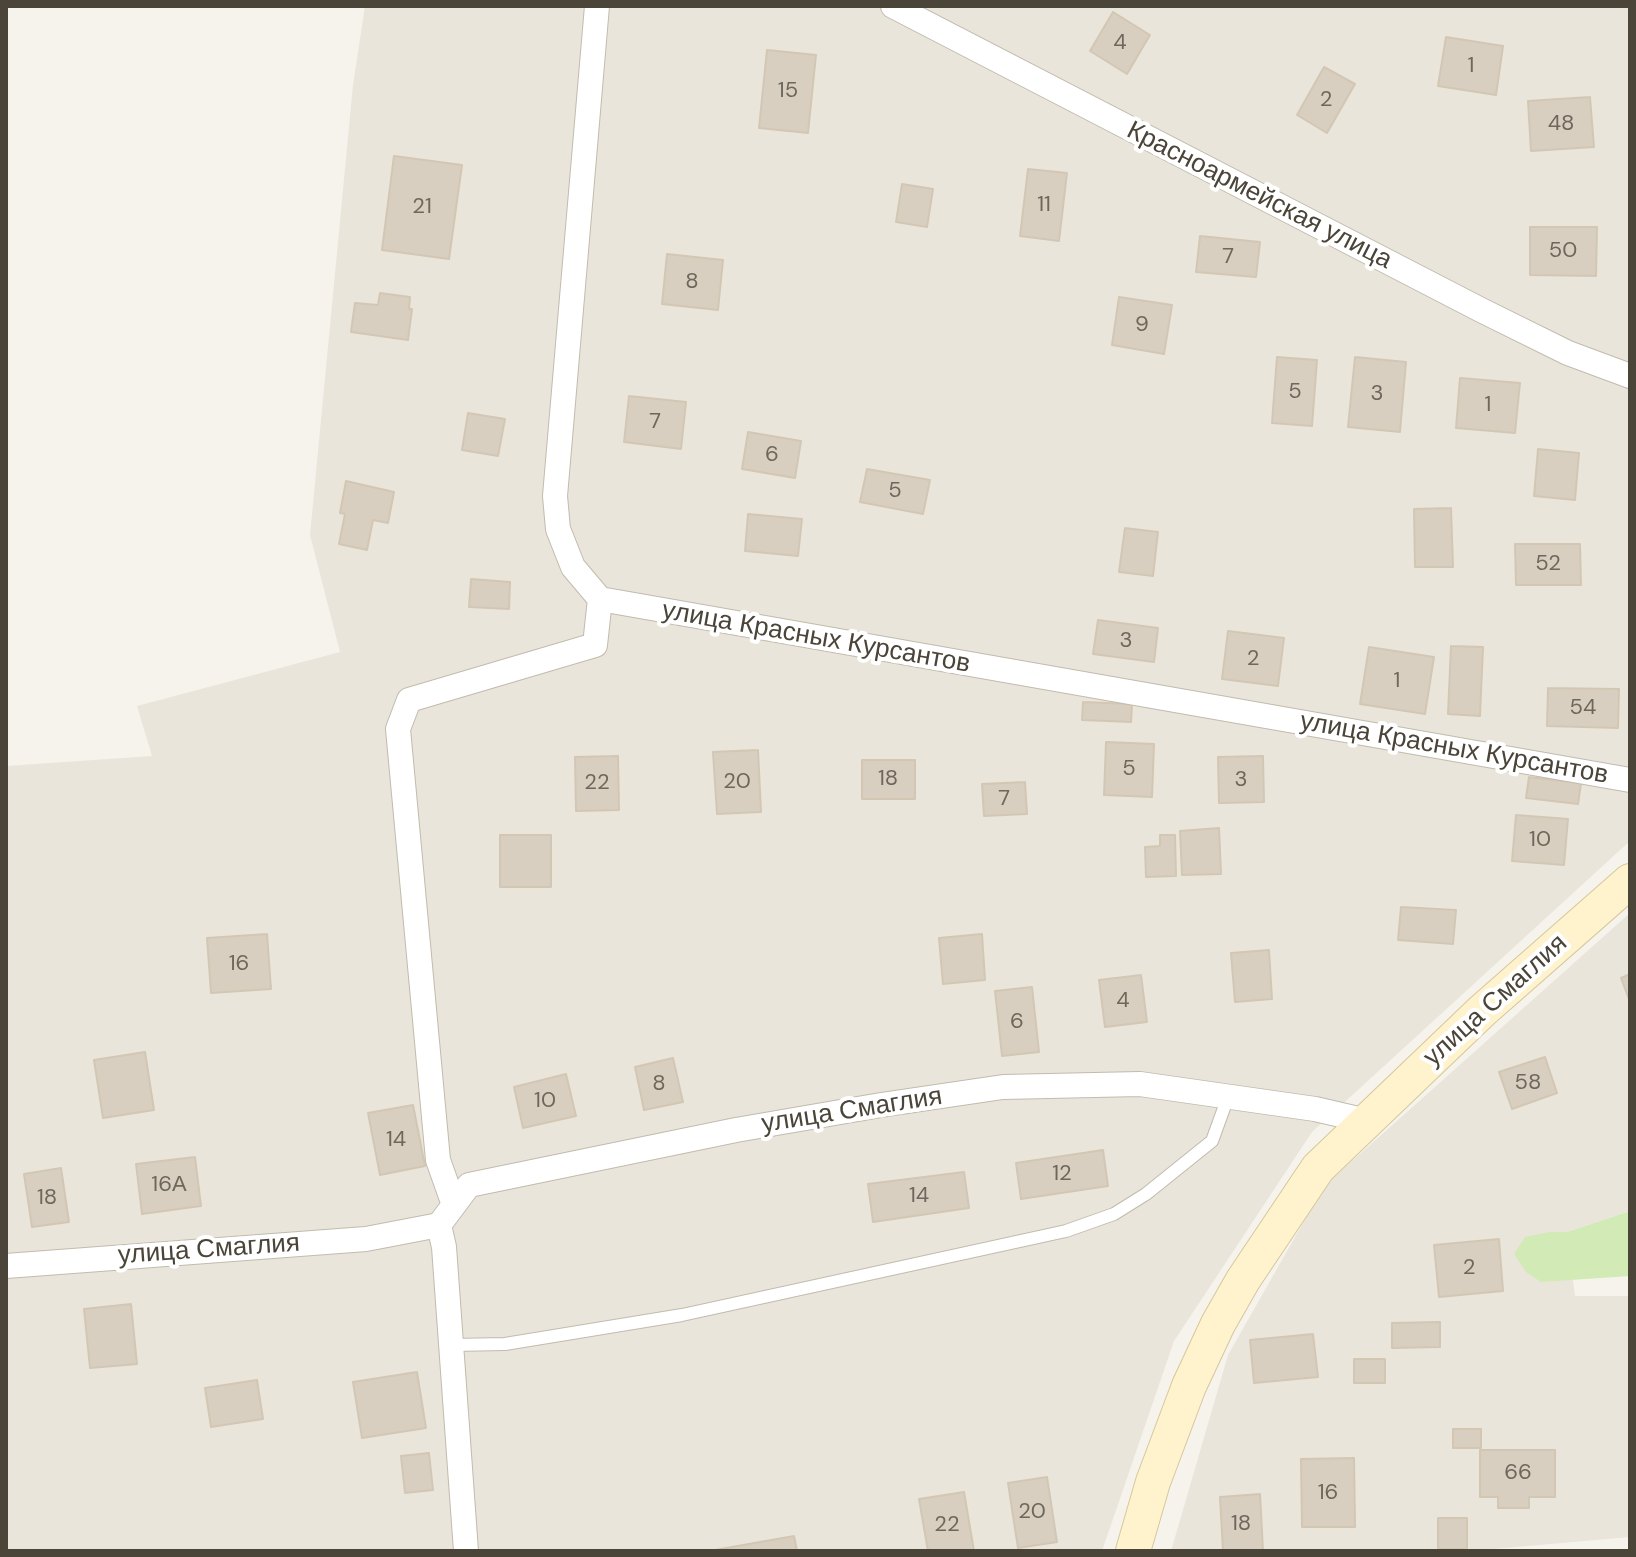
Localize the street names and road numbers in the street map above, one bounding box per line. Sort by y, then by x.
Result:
street label: Красноармейская улица [1121,115,1397,277]
street label: улица Красных Курсантов [659,596,973,680]
street label: улица Красных Курсантов [1297,707,1611,791]
street label: улица Смаглия [1418,928,1574,1074]
street label: улица Смаглия [760,1081,944,1141]
street label: улица Смаглия [117,1228,301,1272]

